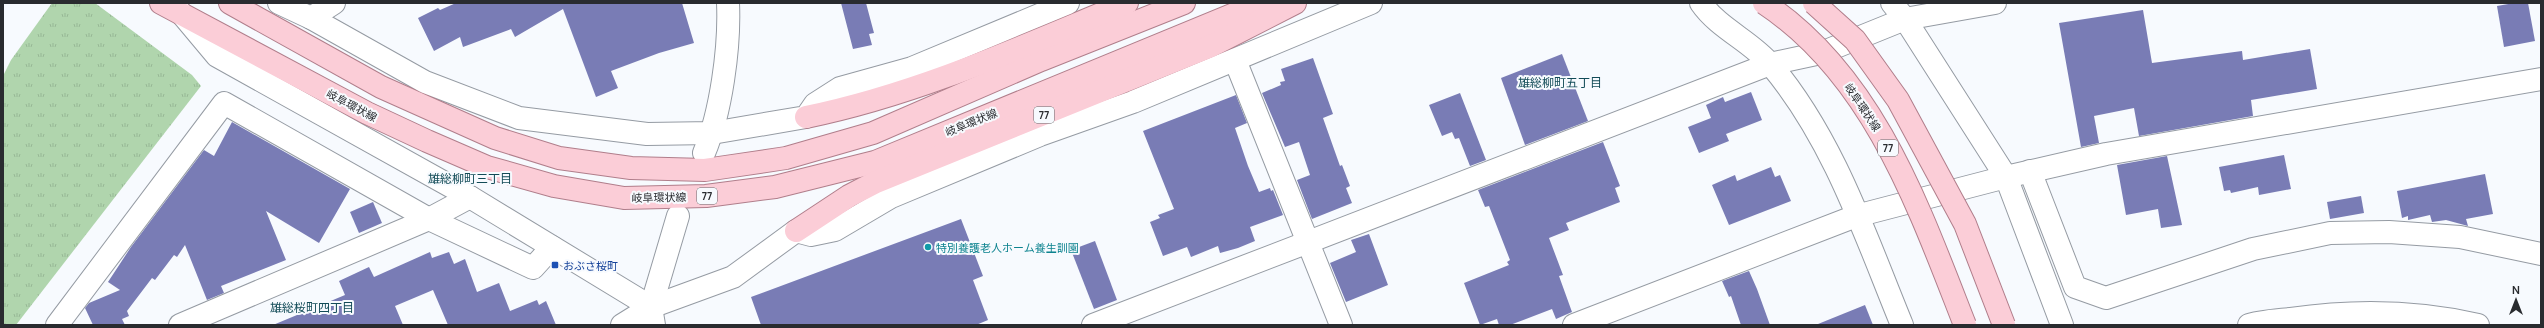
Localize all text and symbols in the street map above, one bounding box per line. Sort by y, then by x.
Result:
district label: 雄総柳町五丁目 [1518,74,1602,91]
street label: 岐阜環状線 [1841,80,1885,134]
street label: 岐阜環状線 [324,85,380,125]
street label: 岐阜環状線 [943,105,999,139]
road number: 77 [1034,107,1054,123]
road number: 77 [1878,140,1898,156]
district label: 雄総柳町三丁目 [428,170,512,187]
road number: 77 [697,188,717,204]
street label: 岐阜環状線 [631,189,687,205]
place label: 特別養護老人ホーム養生訓園 [936,240,1079,255]
marker: 特別養護老人ホーム養生訓園 [923,242,933,252]
place label: おぶさ桜町 [563,258,618,273]
marker: おぶさ桜町 [550,260,560,270]
north arrow [2496,280,2536,320]
text: N [2512,282,2520,297]
district label: 雄総桜町四丁目 [270,299,354,316]

